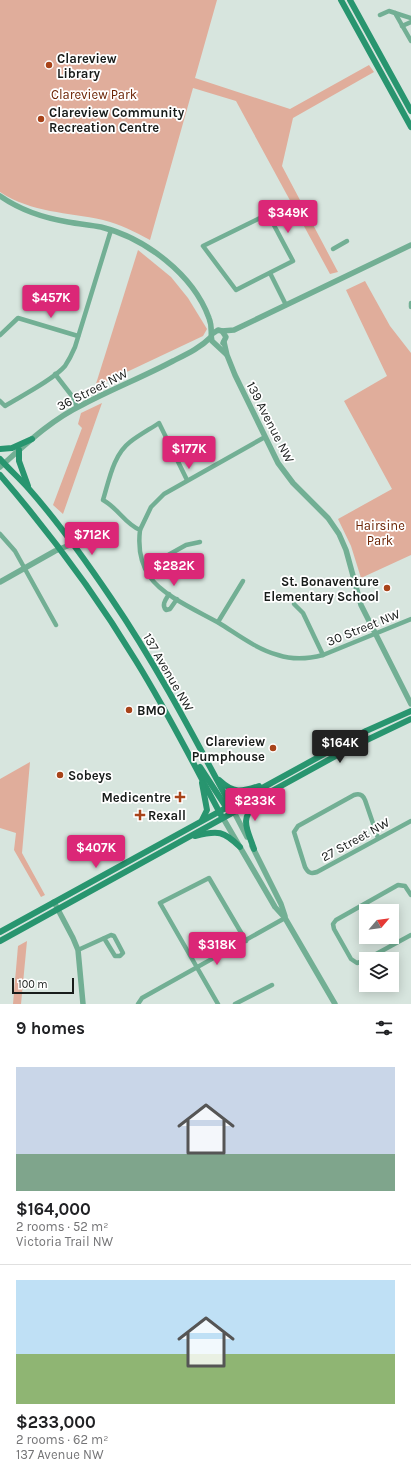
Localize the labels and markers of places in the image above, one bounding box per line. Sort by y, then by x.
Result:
place label: Clareview Library [57,51,117,81]
marker: Clareview Library [44,60,54,70]
place label: Clareview Community Recreation Centre [49,105,185,135]
marker: Clareview Community Recreation Centre [36,114,46,124]
pin: $349K [260,200,316,234]
pin: $457K [23,285,79,319]
pin: $177K [161,436,217,470]
pin: $712K [64,522,120,556]
pin: $282K [146,553,202,587]
place label: St. Bonaventure Elementary School [264,574,379,604]
marker: St. Bonaventure Elementary School [382,583,392,593]
place label: BMO [137,703,166,718]
marker: BMO [124,705,134,715]
pin: $164K [312,730,368,764]
place label: Clareview Pumphouse [192,734,265,764]
marker: Clareview Pumphouse [268,743,278,753]
place label: Sobeys [68,768,112,783]
marker: Sobeys [55,770,65,780]
pin: $233K [227,788,283,822]
place label: Medicentre [102,790,171,805]
marker: Medicentre [174,791,186,803]
place label: Rexall [148,808,186,823]
marker: Rexall [135,810,145,820]
pin: $407K [68,835,124,869]
pin: $318K [189,932,245,966]

